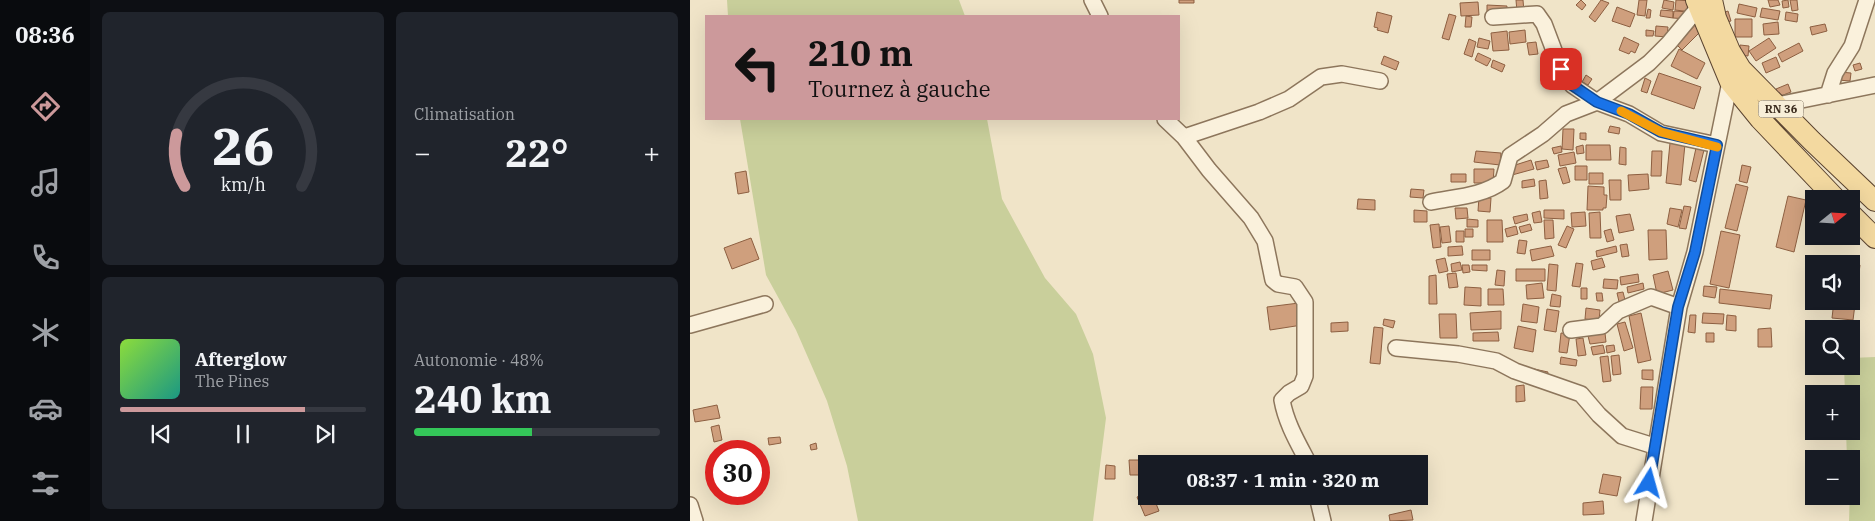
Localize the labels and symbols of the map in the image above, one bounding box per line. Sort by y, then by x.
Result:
pin [1540,48,1582,90]
road number: RN 36 [1758,100,1804,118]
north arrow [1805,190,1860,245]
speed limit sign: 30 [705,440,770,505]
position arrow [1622,456,1674,508]

